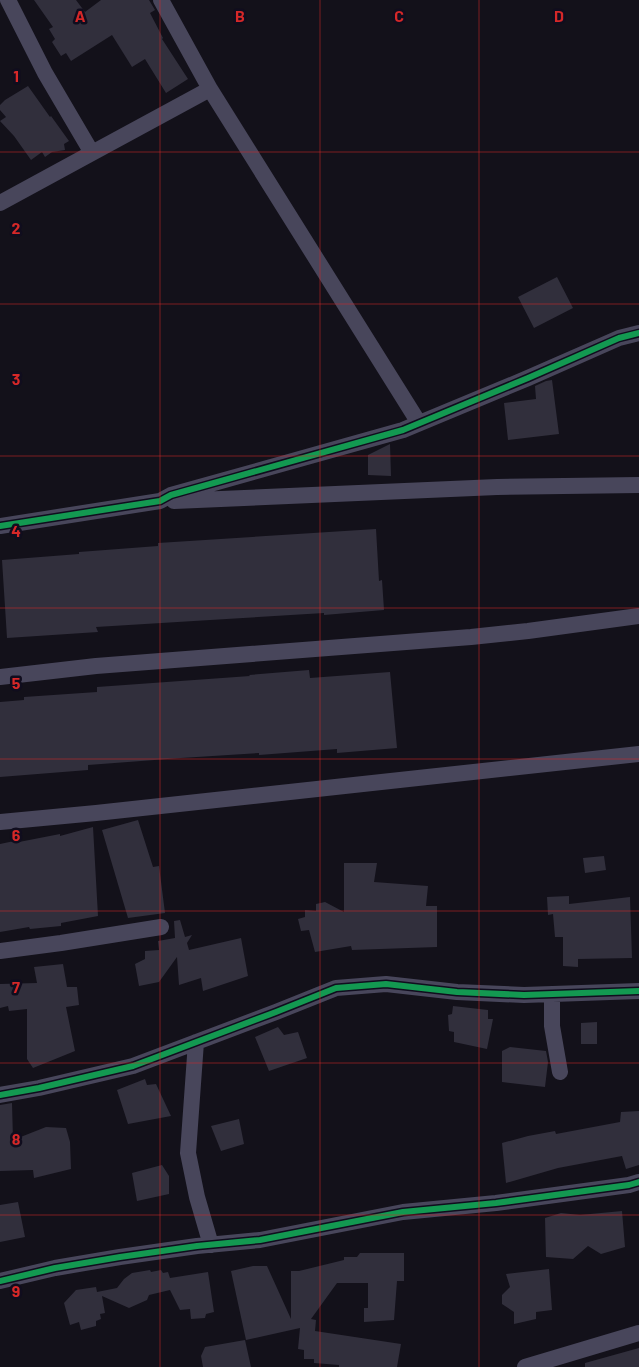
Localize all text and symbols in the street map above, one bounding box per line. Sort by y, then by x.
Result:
text: A [75,6,86,25]
text: B [235,6,245,25]
text: C [394,6,404,25]
text: D [554,6,564,25]
text: 1 [13,66,19,85]
text: 2 [12,218,21,237]
text: 3 [12,369,20,388]
text: 4 [11,521,21,540]
text: 5 [12,673,21,692]
text: 6 [12,825,21,844]
text: 7 [12,977,20,996]
text: 8 [12,1129,21,1148]
text: 9 [12,1281,20,1300]

